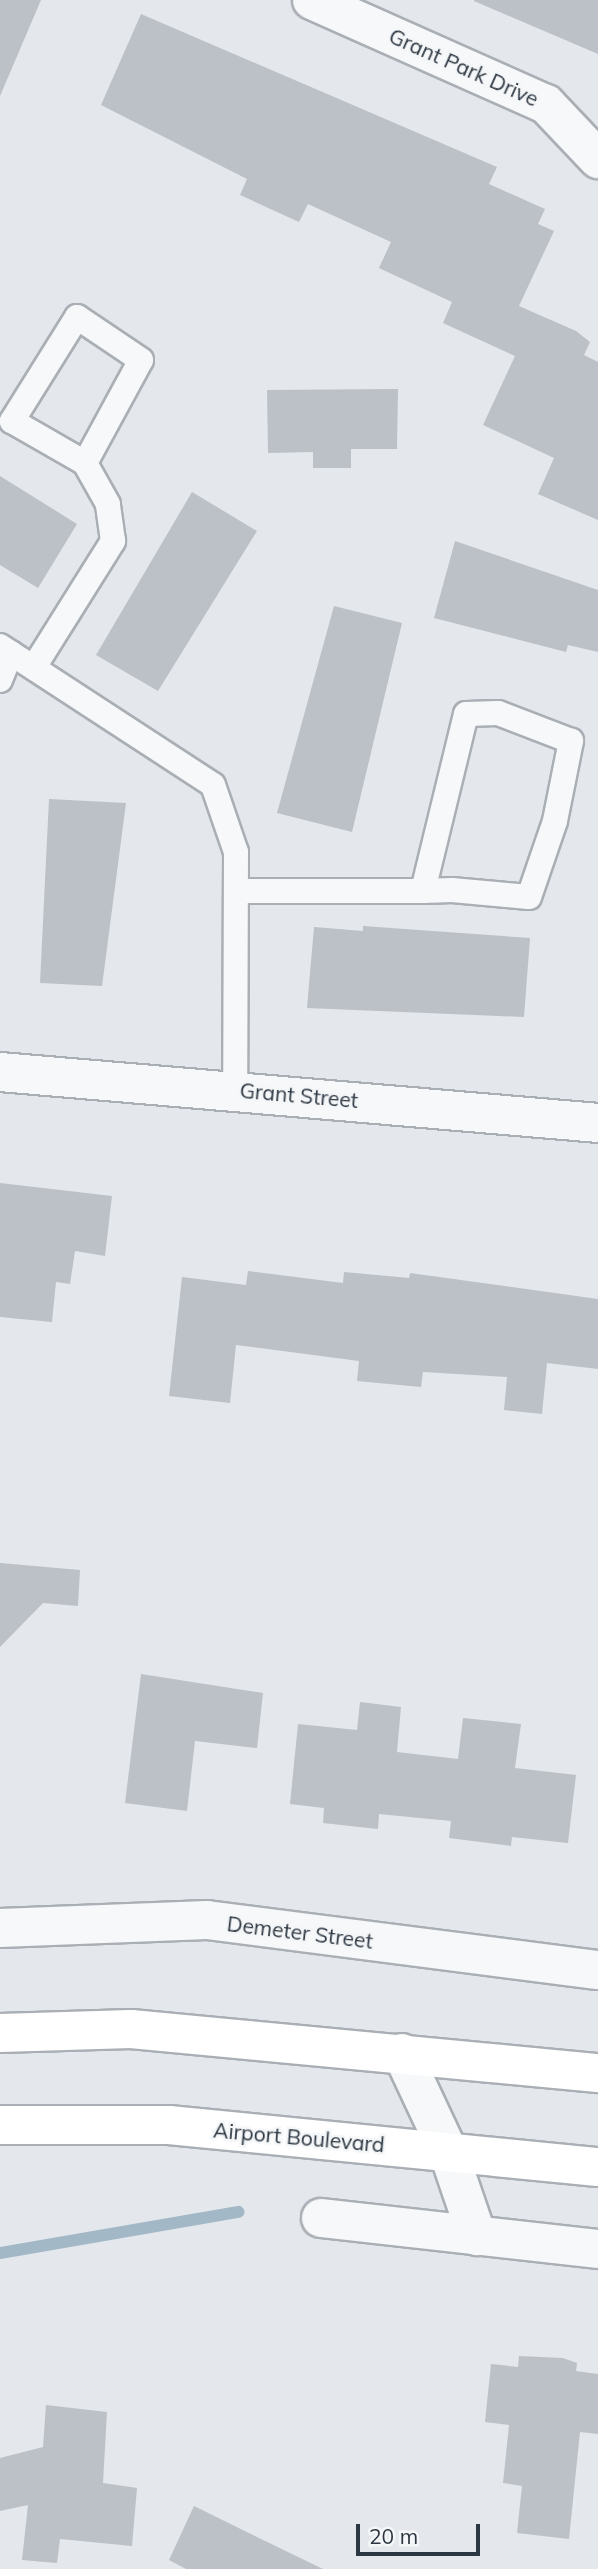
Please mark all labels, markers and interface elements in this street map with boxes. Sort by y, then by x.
street label: Grant Park Drive [385,23,543,111]
street label: Grant Street [239,1077,359,1113]
street label: Demeter Street [226,1911,374,1953]
street label: Airport Boulevard [212,2117,386,2157]
scale bar [360,2510,484,2554]
text: 20 m [369,2523,418,2549]

